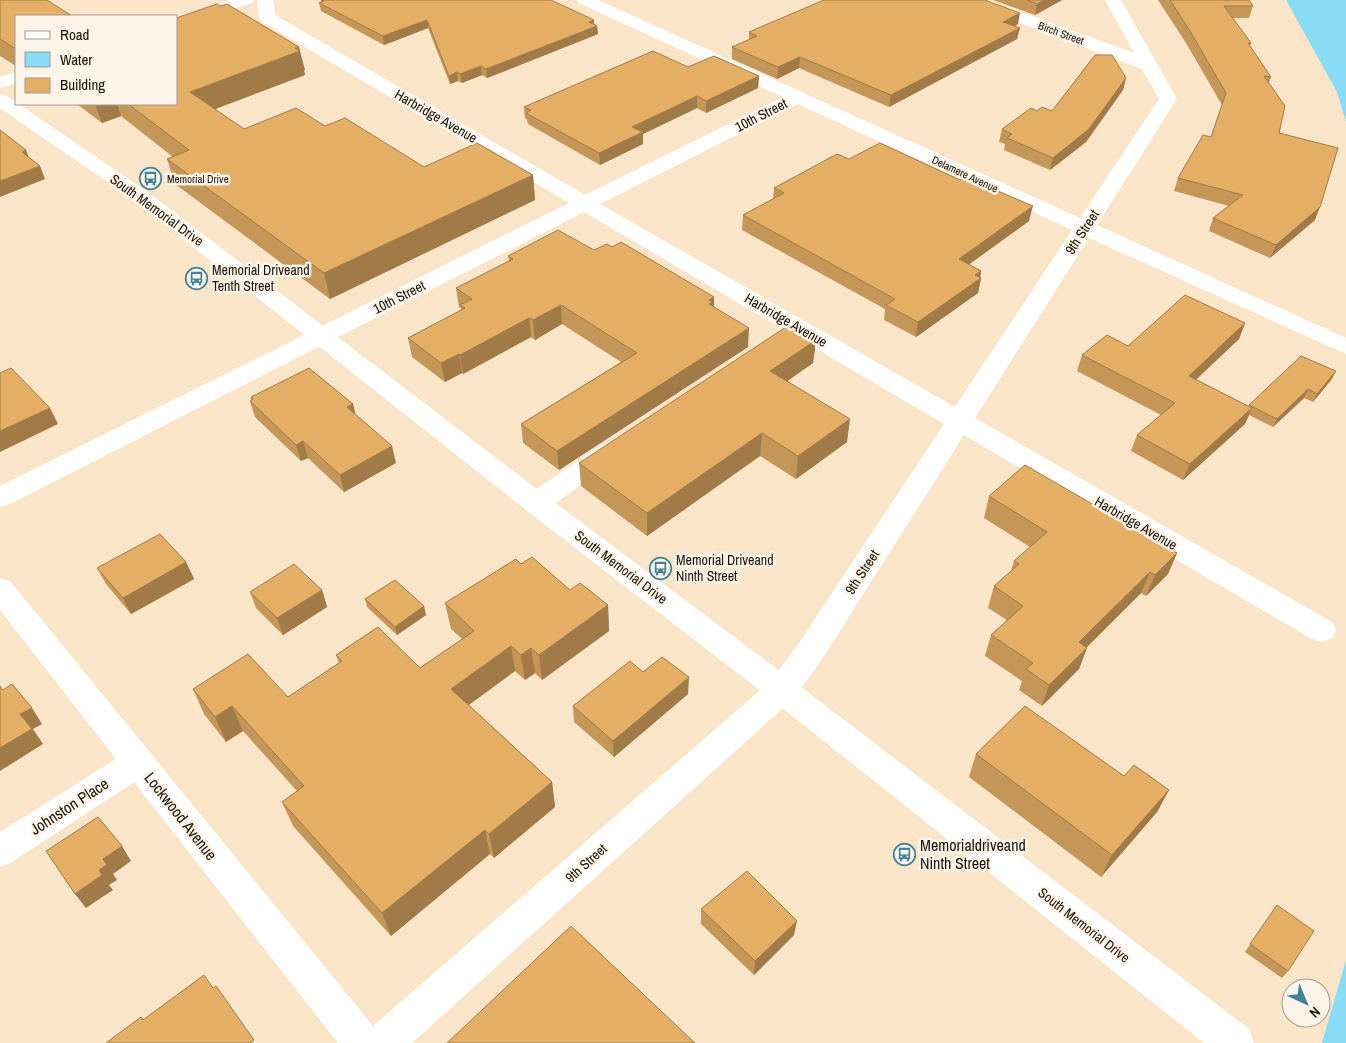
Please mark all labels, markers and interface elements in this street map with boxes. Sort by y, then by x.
legend [15,15,178,105]
street label: Birch Street [1036,18,1086,48]
text: Road [60,24,89,45]
text: Water [60,49,92,70]
text: Building [60,74,105,95]
street label: Harbridge Avenue [392,85,480,147]
street label: 10th Street [732,94,790,136]
street label: Delamere Avenue [930,153,1000,195]
bus stop icon: Memorial Drive [139,167,163,191]
street label: South Memorial Drive [107,170,207,250]
place label: Memorial Drive [167,172,229,186]
street label: 9th Street [1061,206,1103,258]
place label: Memorial Driveand Tenth Street [212,261,310,295]
bus stop icon: Memorial Driveand Tenth Street [184,266,208,290]
street label: 10th Street [370,276,428,318]
street label: Harbridge Avenue [742,289,830,351]
street label: Harbridge Avenue [1092,492,1180,554]
street label: South Memorial Drive [571,526,671,608]
street label: 9th Street [841,546,883,598]
place label: Memorial Driveand Ninth Street [676,551,774,585]
bus stop icon: Memorial Driveand Ninth Street [648,556,672,580]
street label: Lockwood Avenue [140,767,222,865]
street label: Johnston Place [25,772,113,840]
place label: Memorialdriveand Ninth Street [920,834,1026,874]
street label: 9th Street [561,840,611,886]
bus stop icon: Memorialdriveand Ninth Street [892,842,916,866]
street label: South Memorial Drive [1034,884,1134,966]
north arrow [1281,978,1331,1028]
text: N [1306,1003,1324,1022]

